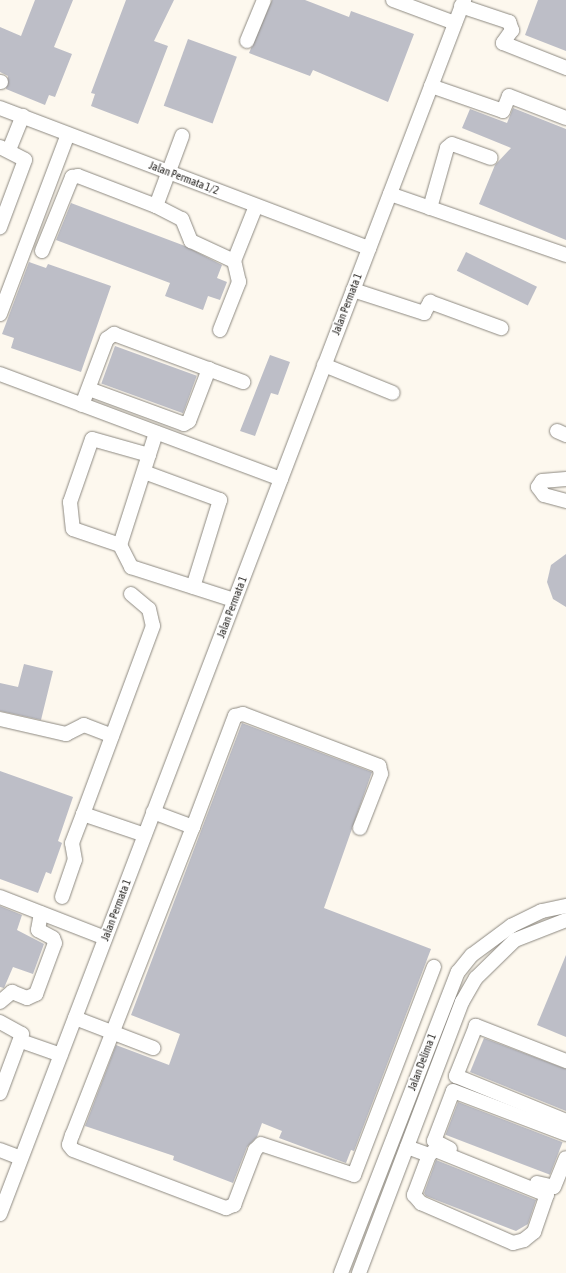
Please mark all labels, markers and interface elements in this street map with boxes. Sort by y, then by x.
street label: Jalan Permata 1/2 [147,159,221,197]
street label: Jalan Permata 1 [329,271,365,337]
street label: Jalan Permata 1 [214,574,250,640]
street label: Jalan Permata 1 [98,877,134,943]
street label: Jalan Delima 1 [405,1032,439,1092]

